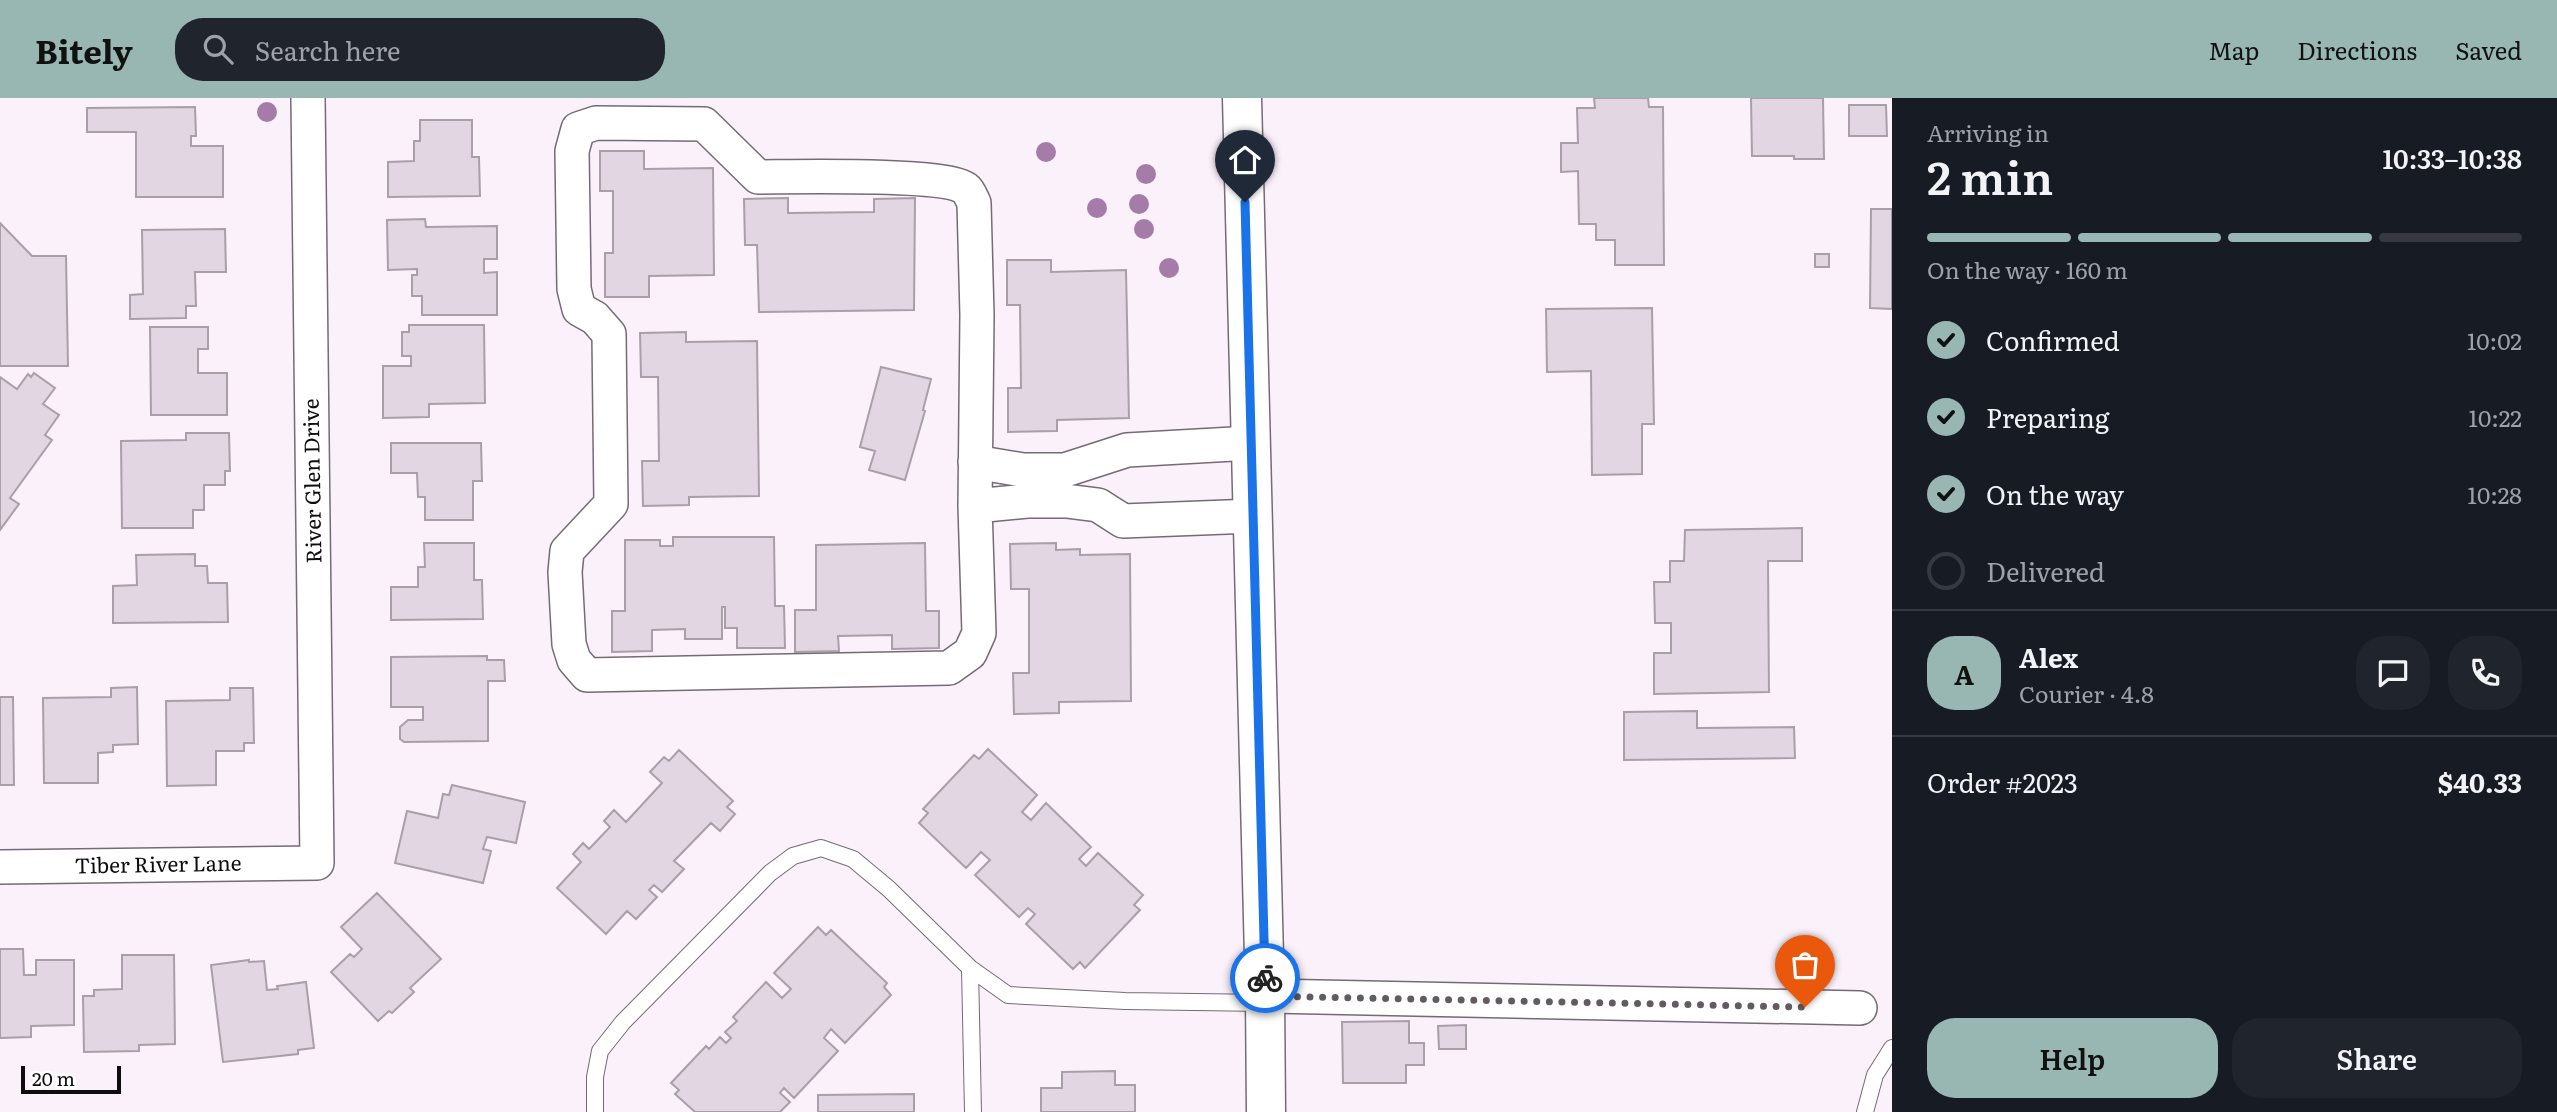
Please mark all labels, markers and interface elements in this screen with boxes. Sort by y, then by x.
search box [175,18,665,81]
text: Bitely [35,25,133,74]
icon: search [199,30,237,68]
text: Search here [255,30,401,69]
text: Map [2208,32,2259,67]
text: Directions [2297,32,2417,67]
text: Saved [2455,32,2522,67]
text: Arriving in [1927,115,2049,149]
pin [1215,130,1275,202]
text: 10:33–10:38 [2382,138,2522,177]
icon: home [1226,141,1264,179]
text: 2 min [1927,141,2053,209]
text: On the way · 160 m [1927,252,2128,286]
text: Confirmed [1986,320,2120,359]
icon: check [1927,321,1965,359]
text: 10:02 [2467,323,2522,357]
text: Preparing [1986,397,2109,436]
street label: River Glen Drive [294,398,327,564]
icon: check [1927,398,1965,436]
text: 10:22 [2469,400,2522,434]
text: On the way [1986,474,2124,513]
icon: check [1927,475,1965,513]
text: 10:28 [2468,477,2522,511]
text: Delivered [1986,551,2105,590]
button: chat [2356,636,2430,710]
button: phone [2448,636,2522,710]
text: Alex [2019,637,2078,676]
text: A [1954,654,1974,693]
text: Courier · 4.8 [2019,676,2154,710]
text: Order #2023 [1927,762,2078,801]
text: $40.33 [2438,762,2522,801]
street label: Tiber River Lane [74,846,242,879]
pin [1775,935,1835,1007]
courier [1230,943,1300,1013]
icon: bag [1786,946,1824,984]
icon: bike [1246,959,1284,997]
button: Help [1927,1018,2218,1098]
button: Share [2232,1018,2522,1098]
scale bar [21,1063,121,1095]
text: 20 m [32,1064,75,1092]

